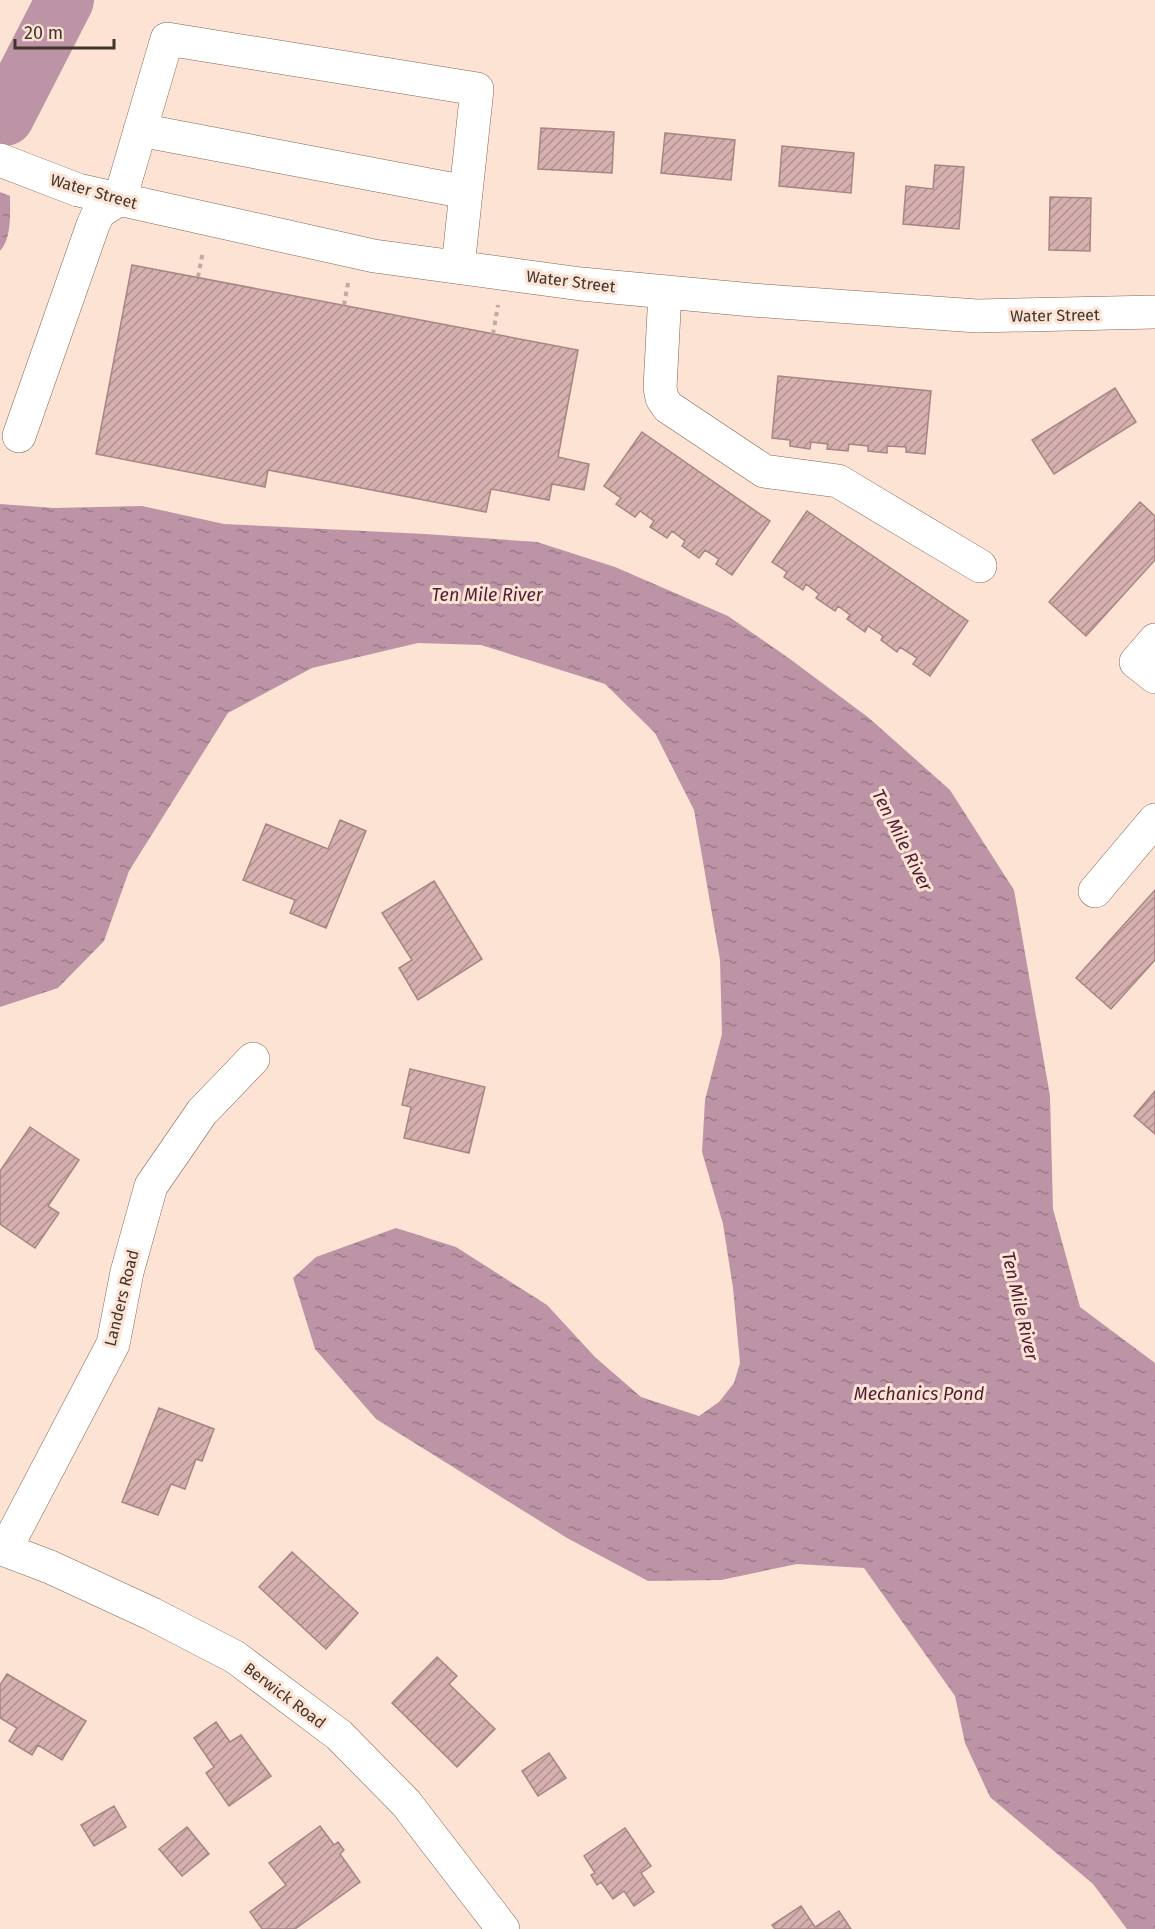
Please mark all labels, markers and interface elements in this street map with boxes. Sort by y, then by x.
scale bar [15,12,114,50]
text: 20 m [24,22,63,44]
street label: Water Street [48,170,140,213]
street label: Water Street [525,267,617,296]
street label: Water Street [1010,305,1100,326]
water label: Ten Mile River [431,584,544,606]
water label: Ten Mile River [867,785,938,896]
street label: Landers Road [100,1248,143,1348]
water label: Ten Mile River [997,1249,1043,1364]
water label: Mechanics Pond [854,1383,985,1405]
street label: Berwick Road [240,1658,329,1732]

